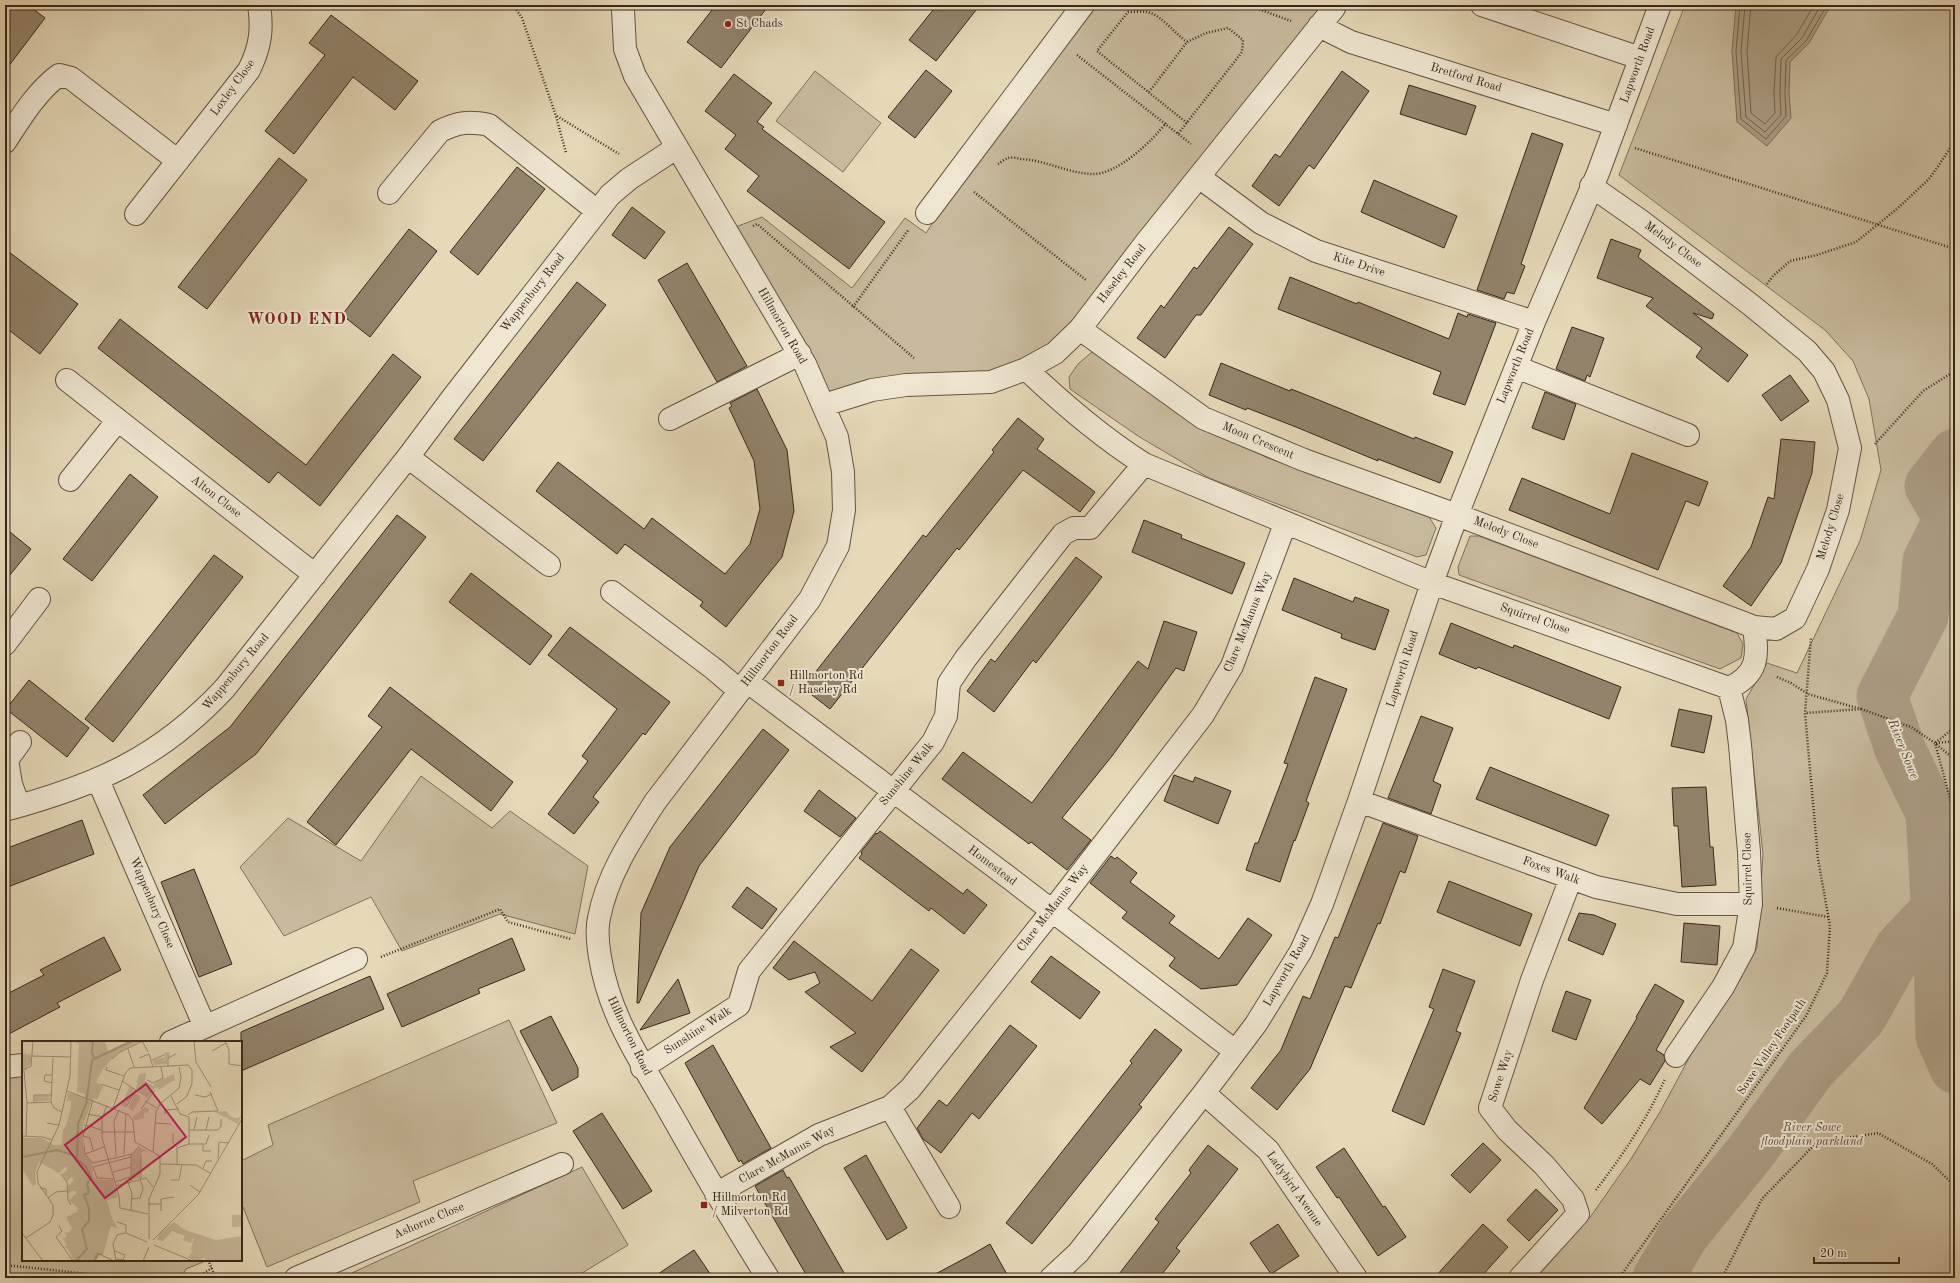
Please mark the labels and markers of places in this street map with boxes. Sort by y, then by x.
place label: St Chads [736,18,783,30]
marker: St Chads [723,19,733,29]
place label: Hillmorton Rd / Haseley Rd [789,670,863,696]
marker: Hillmorton Rd / Haseley Rd [776,678,786,688]
place label: Hillmorton Rd / Milverton Rd [712,1192,788,1218]
marker: Hillmorton Rd / Milverton Rd [699,1200,709,1210]

